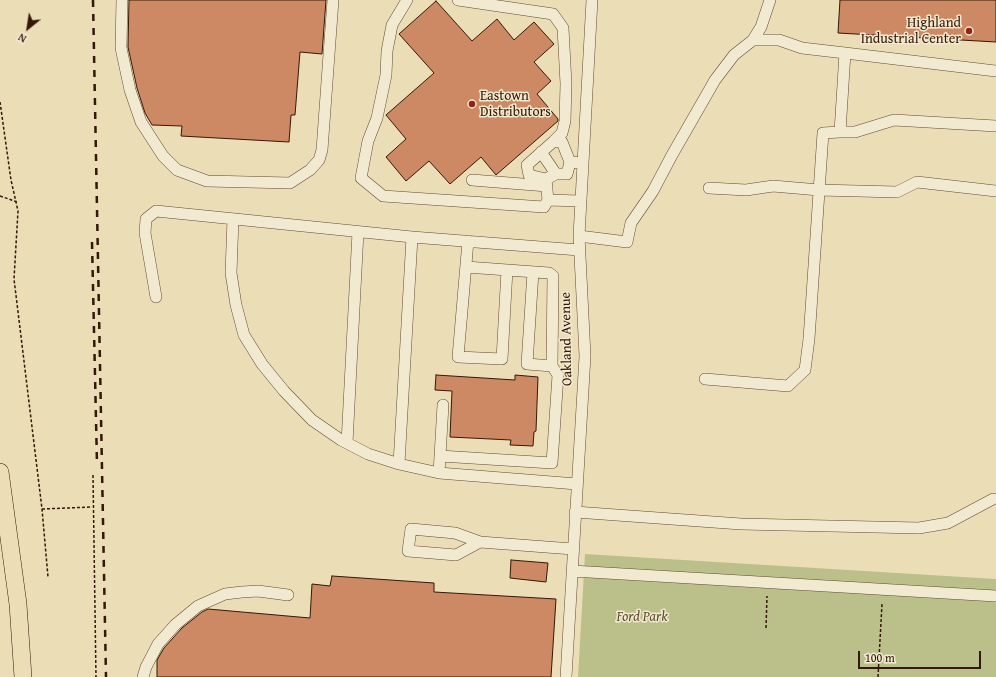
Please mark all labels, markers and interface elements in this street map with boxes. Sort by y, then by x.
north arrow [8,8,48,48]
place label: Highland Industrial Center [861,15,961,48]
marker: Highland Industrial Center [964,26,974,36]
text: N [15,30,29,47]
place label: Eastown Distributors [480,88,551,120]
marker: Eastown Distributors [467,99,477,109]
street label: Oakland Avenue [558,292,576,386]
park label: Ford Park [616,609,668,625]
scale bar [860,643,983,669]
text: 100 m [865,649,895,666]

